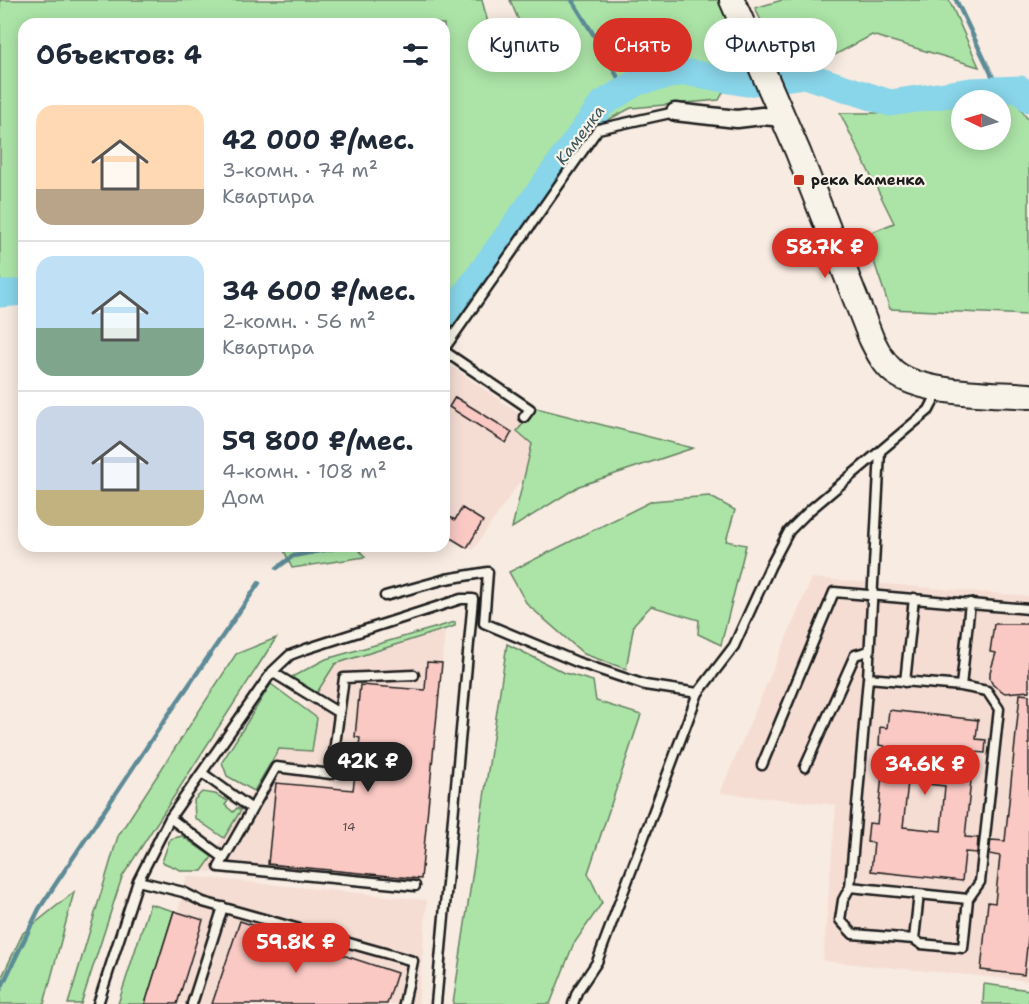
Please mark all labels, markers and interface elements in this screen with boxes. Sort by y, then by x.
chip: Купить [468,18,581,72]
chip: Снять [593,18,692,72]
chip: Фильтры [704,18,837,72]
text: Объектов: 4 [36,37,202,72]
icon: filters [399,38,432,71]
north arrow [951,90,1011,150]
map controls [951,90,1011,150]
water label: Каменка [551,101,609,169]
text: 42 000 ₽/мес. [222,122,415,157]
icon: home [84,129,156,201]
text: 3-комн. · 74 m² [222,157,378,183]
place label: река Каменка [811,170,926,190]
marker: река Каменка [792,173,806,187]
text: Квартира [222,183,314,209]
pin: 58.7K ₽ [770,228,880,279]
text: 58.7K ₽ [786,234,864,260]
text: 34 600 ₽/мес. [222,273,416,308]
icon: home [84,280,156,352]
text: 2-комн. · 56 m² [222,308,376,334]
text: Квартира [222,334,314,360]
text: 59 800 ₽/мес. [222,423,413,458]
icon: home [84,430,156,502]
text: 4-комн. · 108 m² [222,458,387,484]
text: Дом [222,484,264,510]
pin: 42K ₽ [326,742,410,793]
pin: 34.6K ₽ [870,745,980,796]
text: 42K ₽ [337,748,399,774]
text: 34.6K ₽ [885,751,965,777]
house number: 14 [343,819,355,835]
pin: 59.8K ₽ [241,923,351,974]
text: 59.8K ₽ [256,929,336,955]

